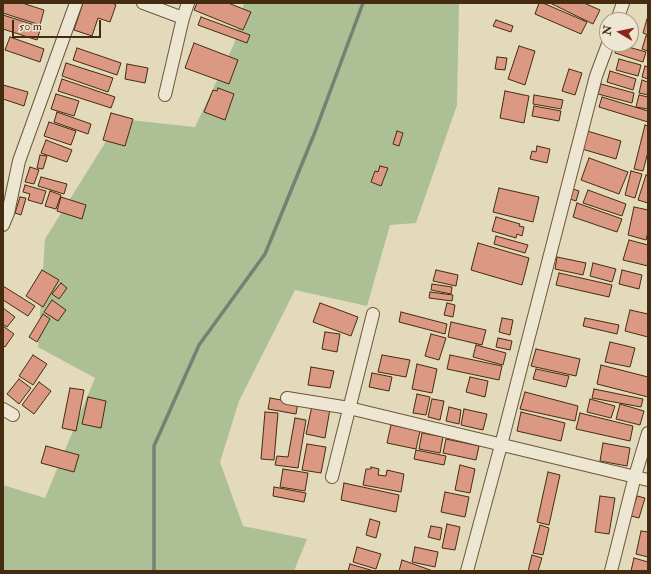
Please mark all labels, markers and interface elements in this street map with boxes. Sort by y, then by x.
scale bar [14,12,103,38]
north arrow [599,12,639,52]
text: 50 m [19,19,42,34]
text: N [600,24,615,36]

